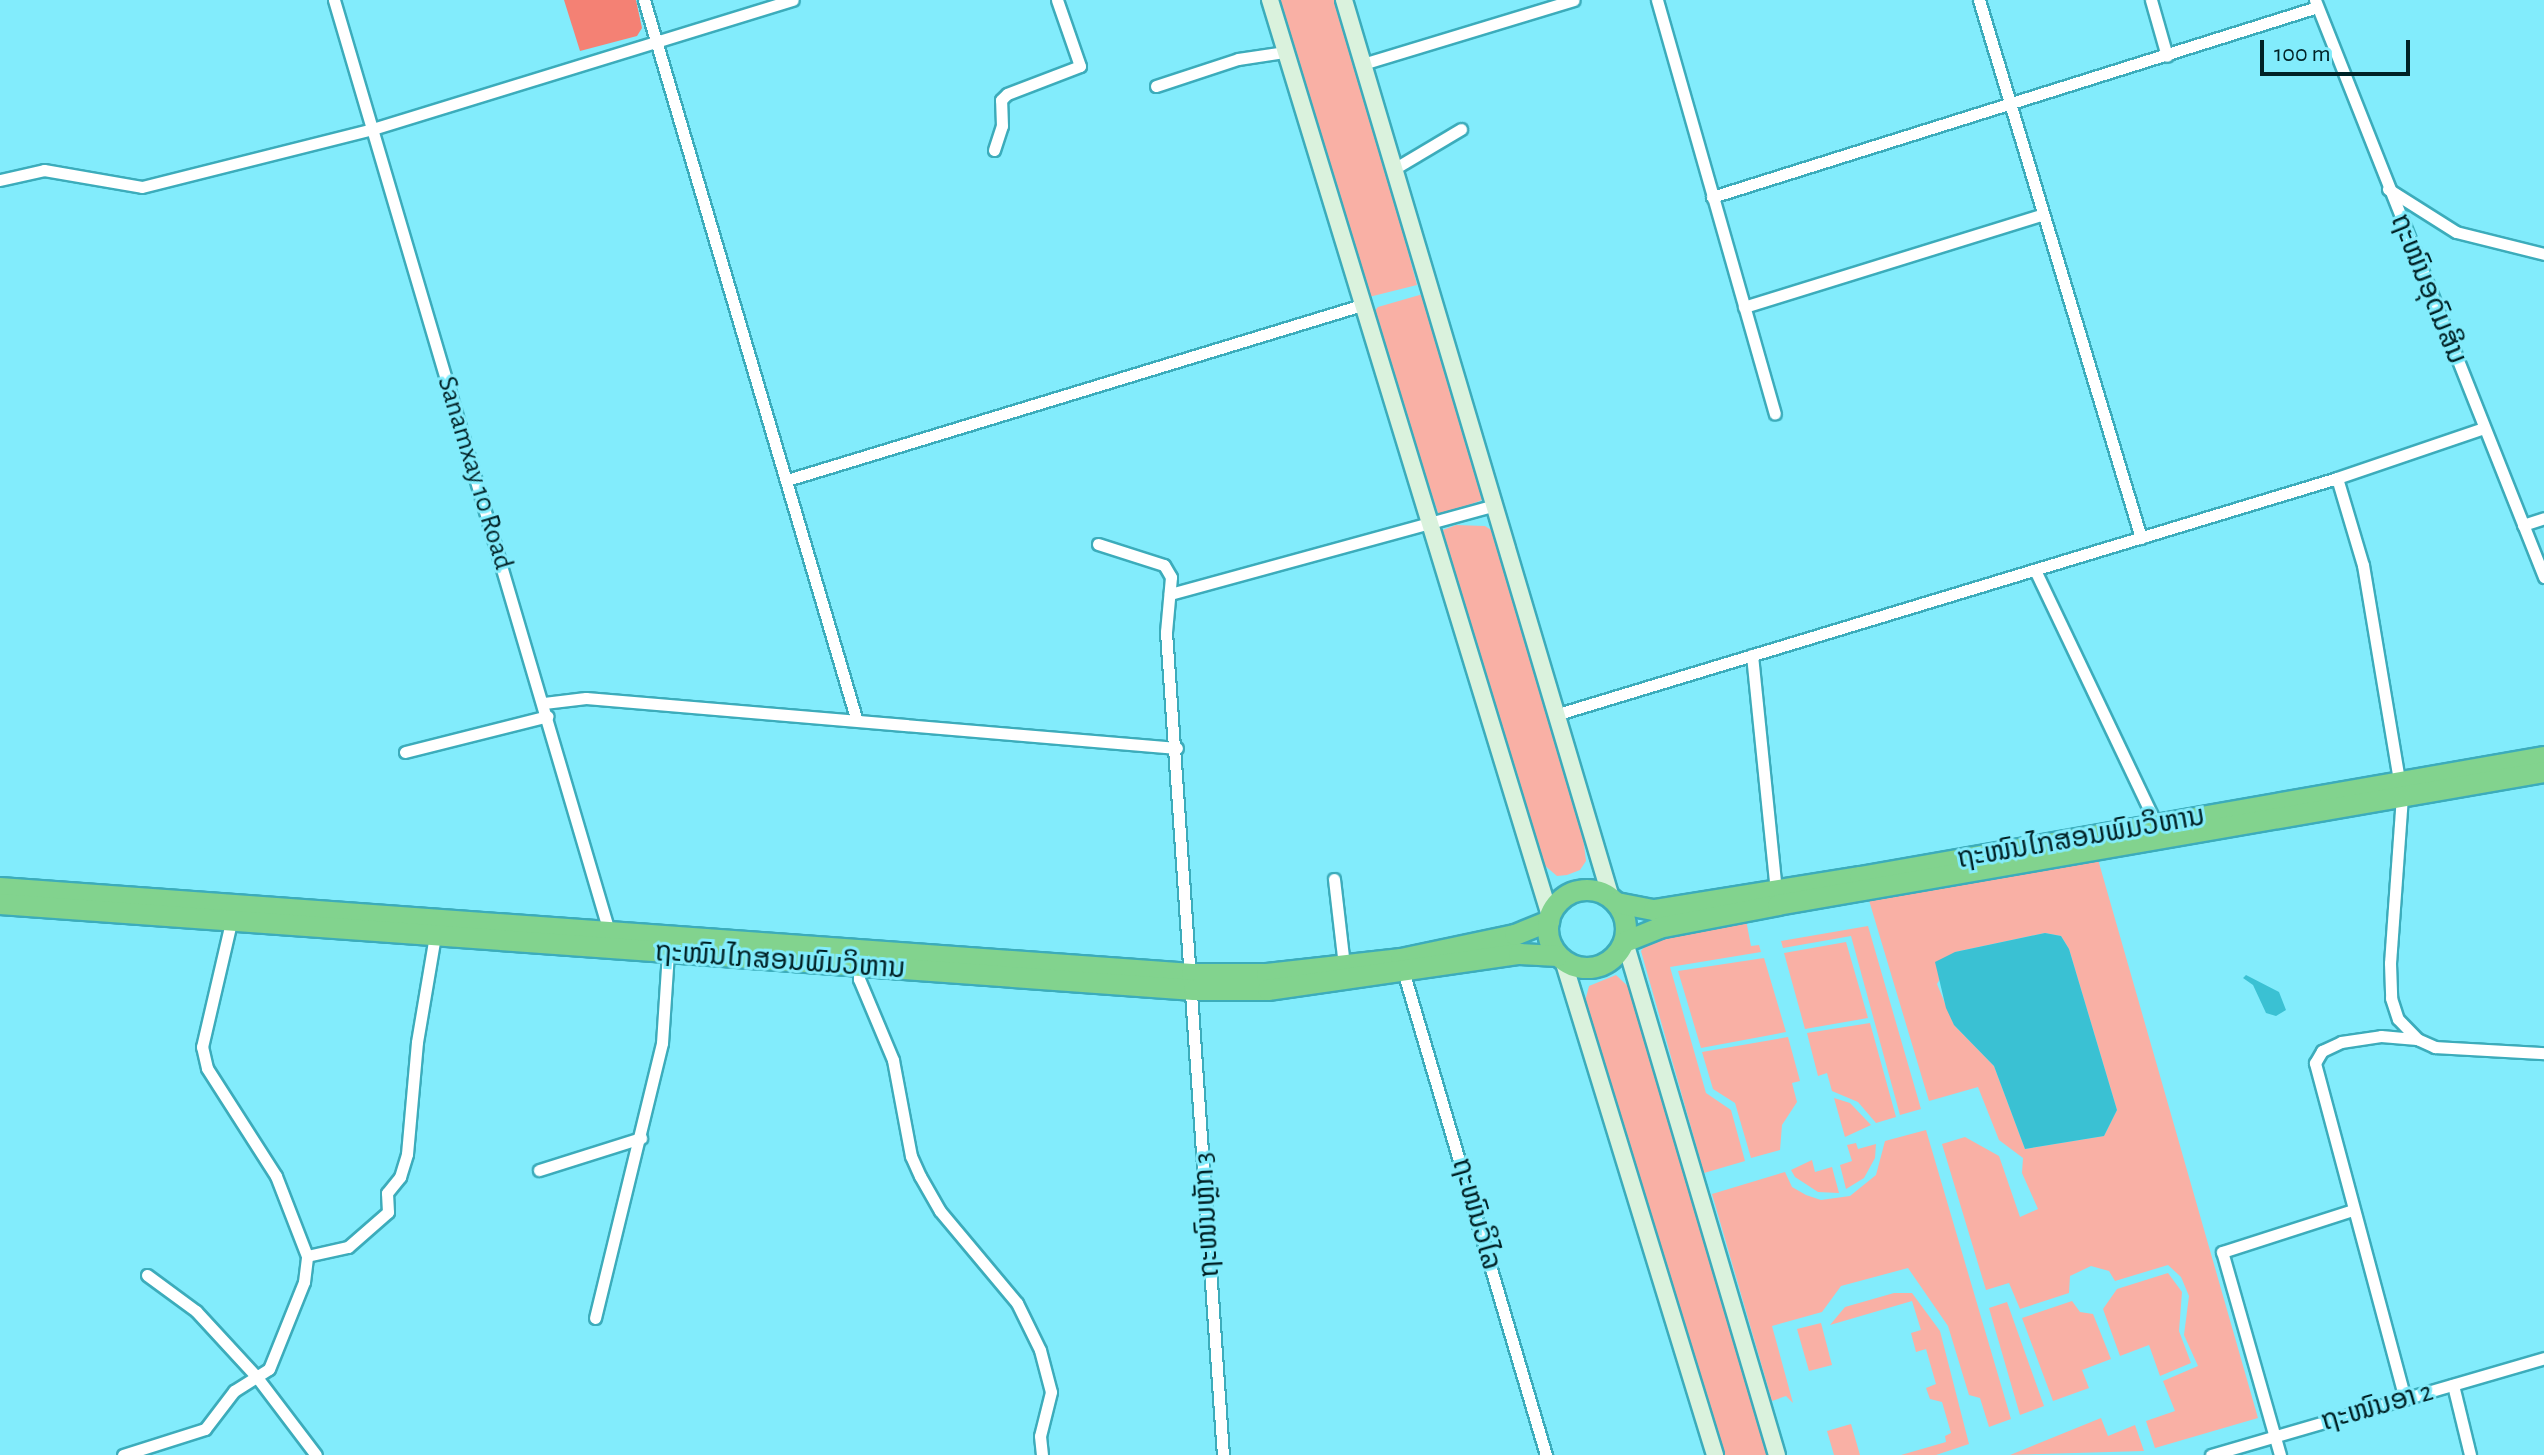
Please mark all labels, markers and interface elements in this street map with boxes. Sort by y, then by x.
scale bar [2264,24,2414,74]
text: 100 m [2274,42,2331,66]
street label: ຖະໜົນອຸດົມສິນ [2383,209,2473,369]
street label: Sanamxay 10 Road [430,372,520,574]
street label: ຖະໜົນໄກສອນພົມວິຫານ [1954,800,2208,876]
street label: ຖະໜົນໄກສອນພົມວິຫານ [653,935,907,987]
street label: ຖະໜົນຫຼັກ 3 [1187,1151,1227,1279]
street label: ຖະໜົນວິໄລ [1444,1154,1508,1274]
street label: ຖະໜົນອາ 2 [2317,1375,2437,1439]

